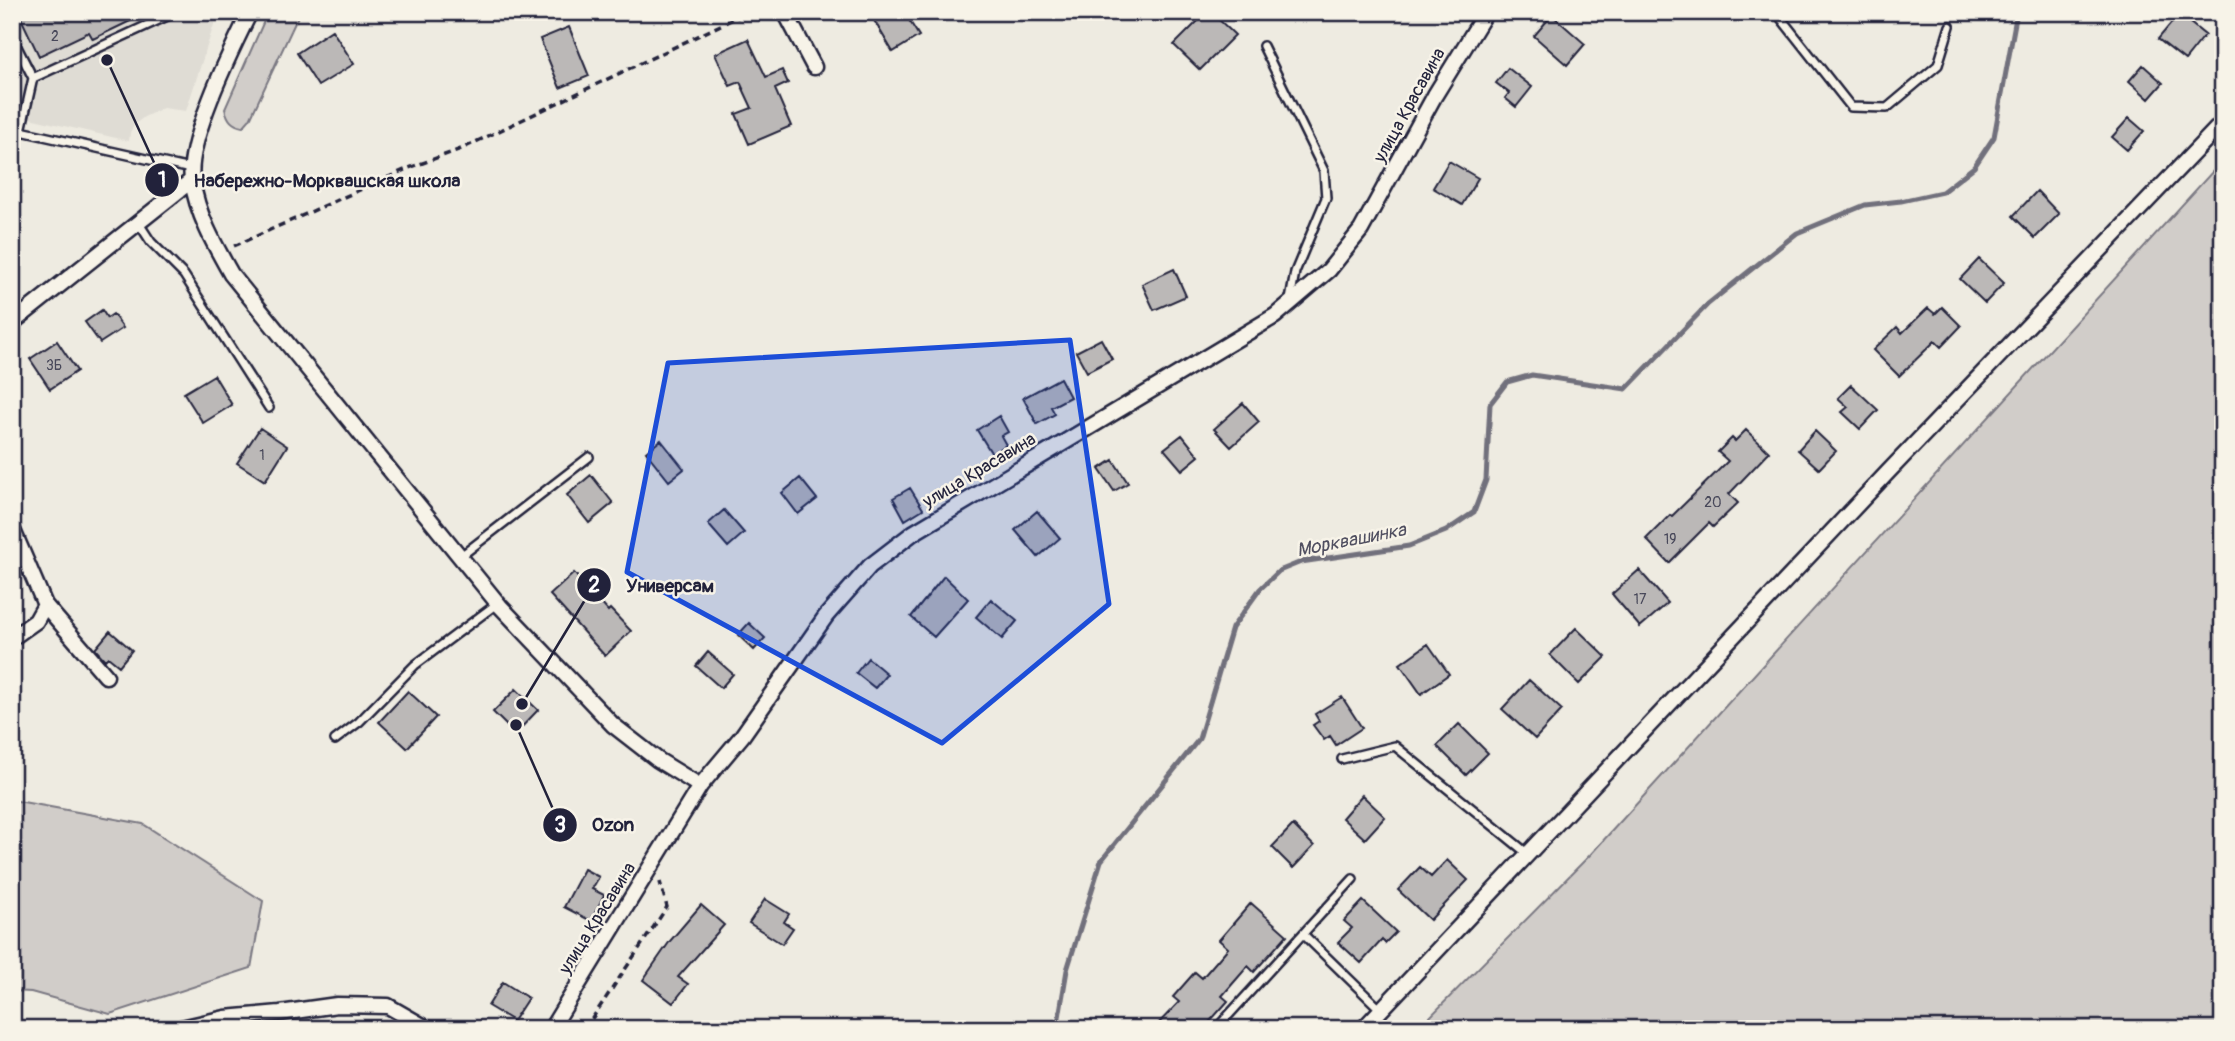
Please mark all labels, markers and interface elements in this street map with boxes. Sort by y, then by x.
house number: 2 [51,28,59,45]
street label: улица Красавина [1368,44,1450,168]
callout: Набережно-Морквашская школа [144,160,474,200]
text: 1 [158,167,166,194]
text: Набережно-Морквашская школа [194,169,461,193]
house number: 3Б [46,357,62,374]
street label: улица Красавина [918,428,1040,514]
house number: 1 [259,447,265,464]
house number: 20 [1704,494,1722,511]
water label: Морквашинка [1294,517,1409,562]
house number: 19 [1664,531,1676,548]
callout: Универсам [577,565,728,605]
text: 2 [588,572,600,599]
text: Универсам [626,574,714,598]
house number: 17 [1634,591,1647,608]
callout: Ozon [542,805,648,845]
text: 3 [554,812,566,839]
text: Ozon [592,813,635,837]
street label: улица Красавина [553,858,641,979]

